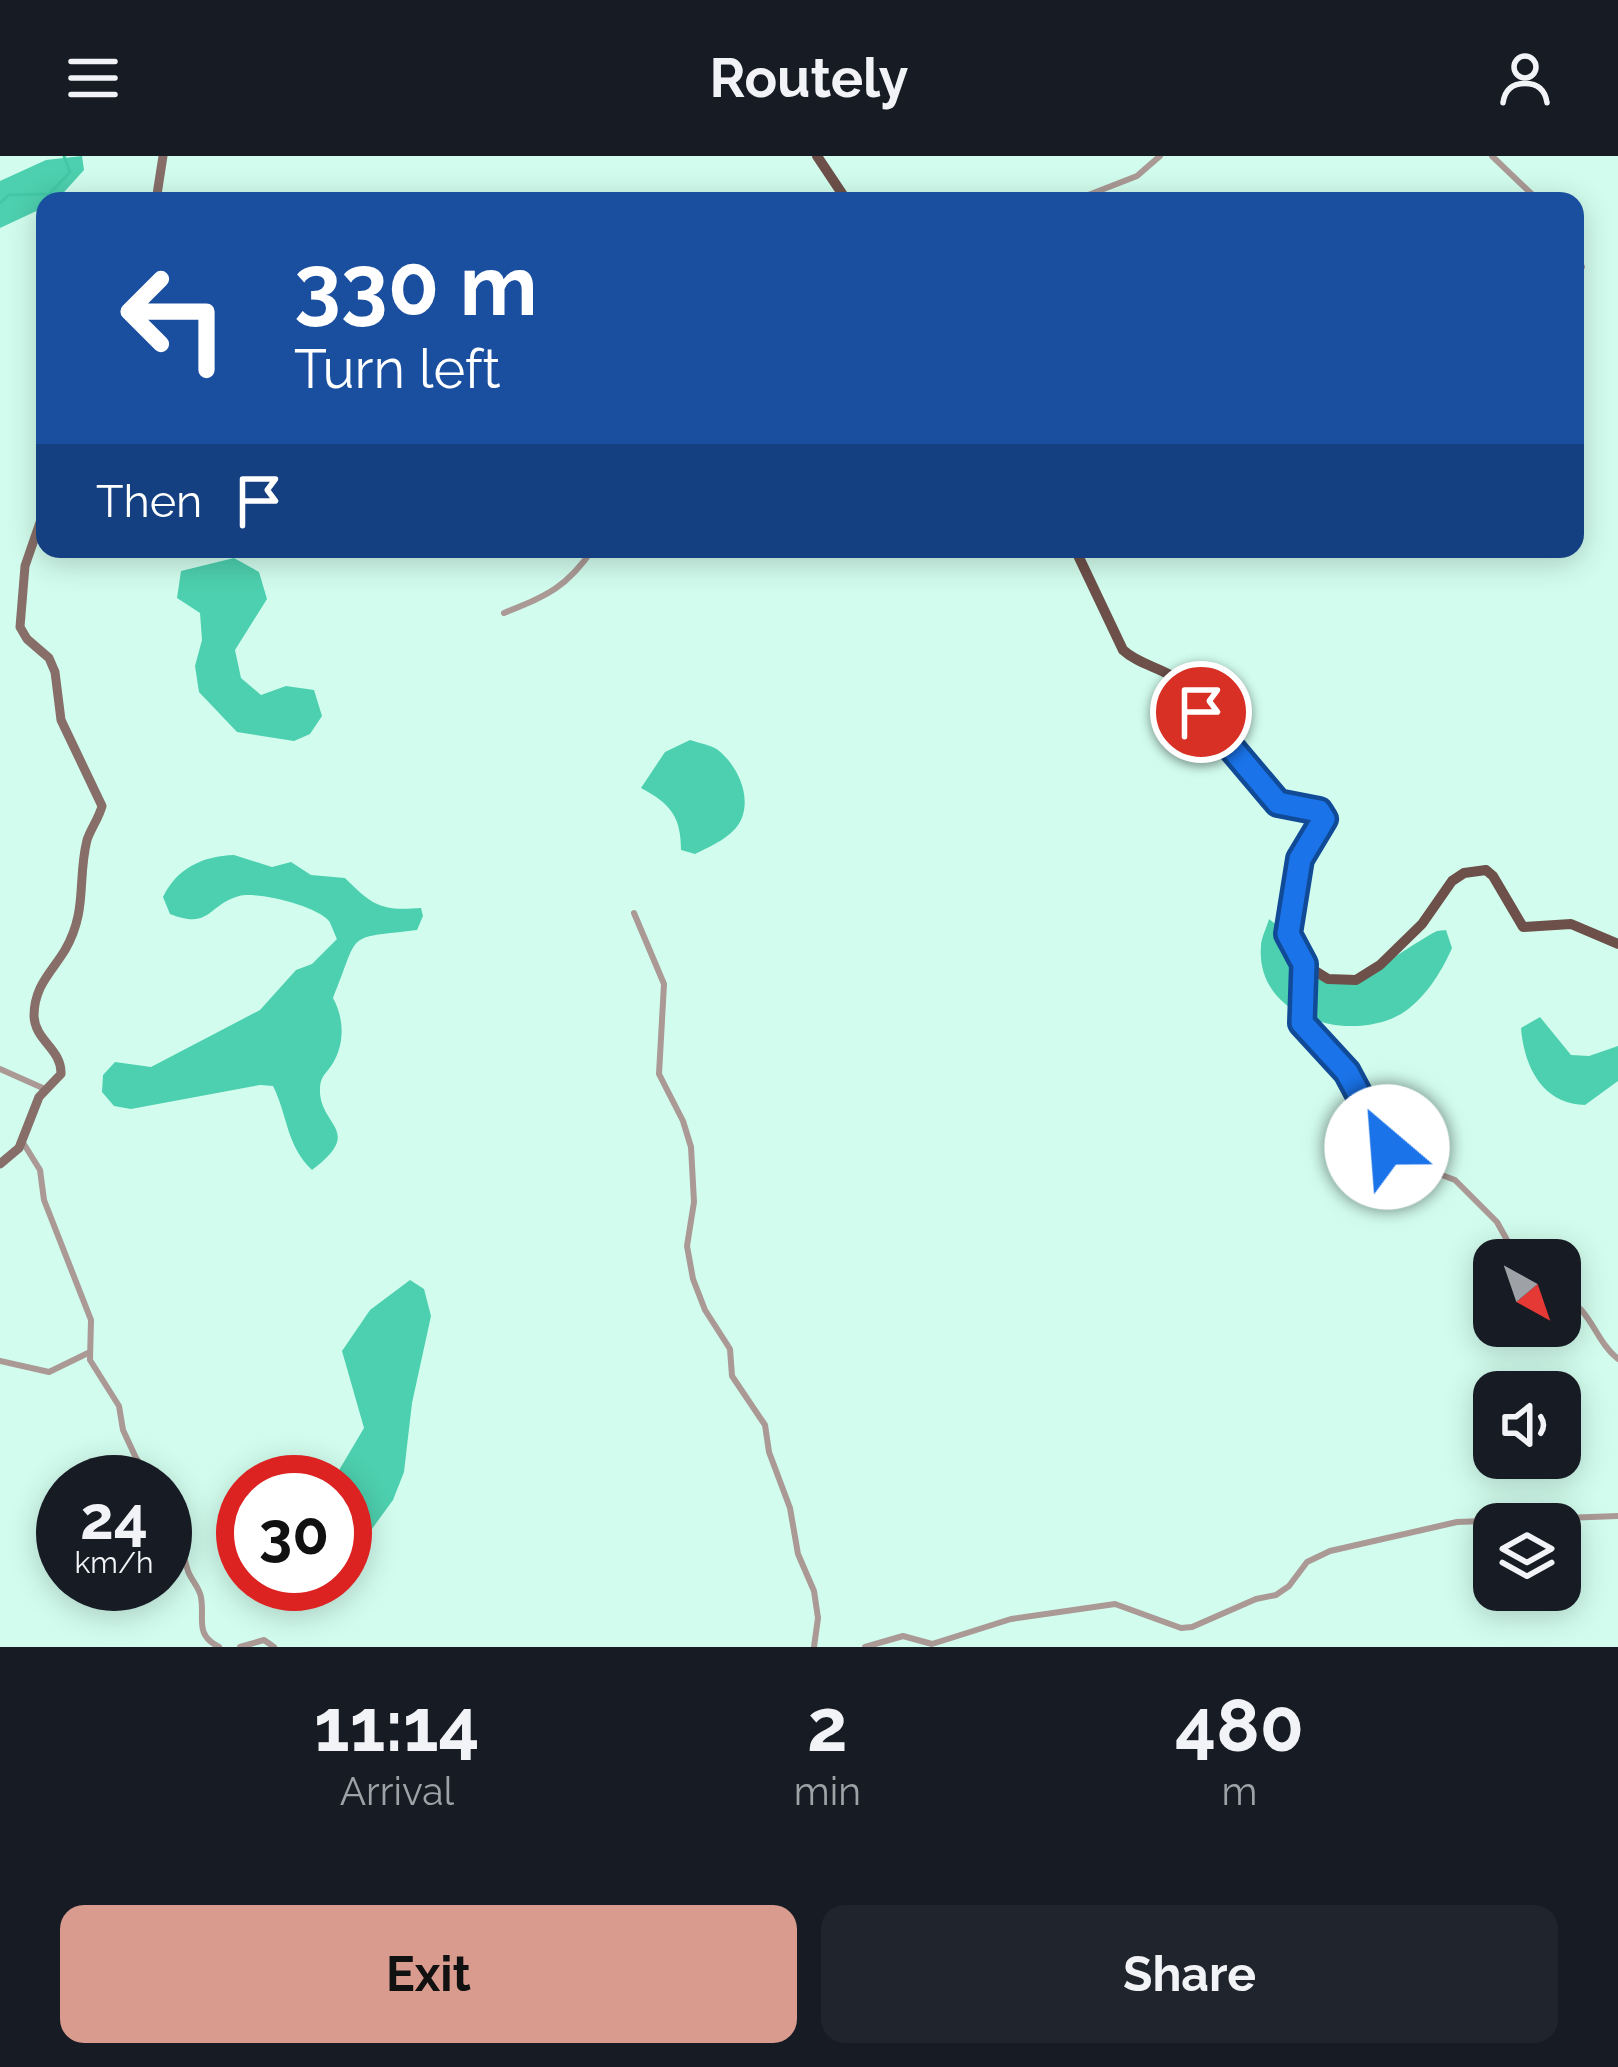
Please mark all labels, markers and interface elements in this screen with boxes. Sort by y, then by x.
icon: menu [60,45,126,111]
icon: person [1492,45,1558,111]
text: Routely [709,46,909,110]
text: 330 m [294,236,538,335]
icon: left [96,240,252,396]
text: Turn left [294,337,501,401]
icon: arrive [226,468,292,534]
text: Then [96,475,202,528]
pin [1150,661,1252,763]
icon: arrive [1168,679,1234,745]
position arrow [1324,1084,1450,1210]
north arrow [1473,1239,1581,1347]
map controls [1473,1239,1581,1611]
button: sound [1473,1371,1581,1479]
speed limit sign: 30 [216,1455,372,1611]
text: 24 [80,1483,148,1553]
button: layers [1473,1503,1581,1611]
text: km/h [74,1545,154,1580]
text: 11:14 [314,1683,480,1768]
text: 2 [807,1683,848,1768]
text: 480 [1175,1683,1304,1768]
text: Arrival [340,1768,454,1814]
text: min [794,1768,861,1814]
text: m [1222,1768,1257,1814]
button: Exit [60,1905,797,2043]
button: Share [821,1905,1558,2043]

